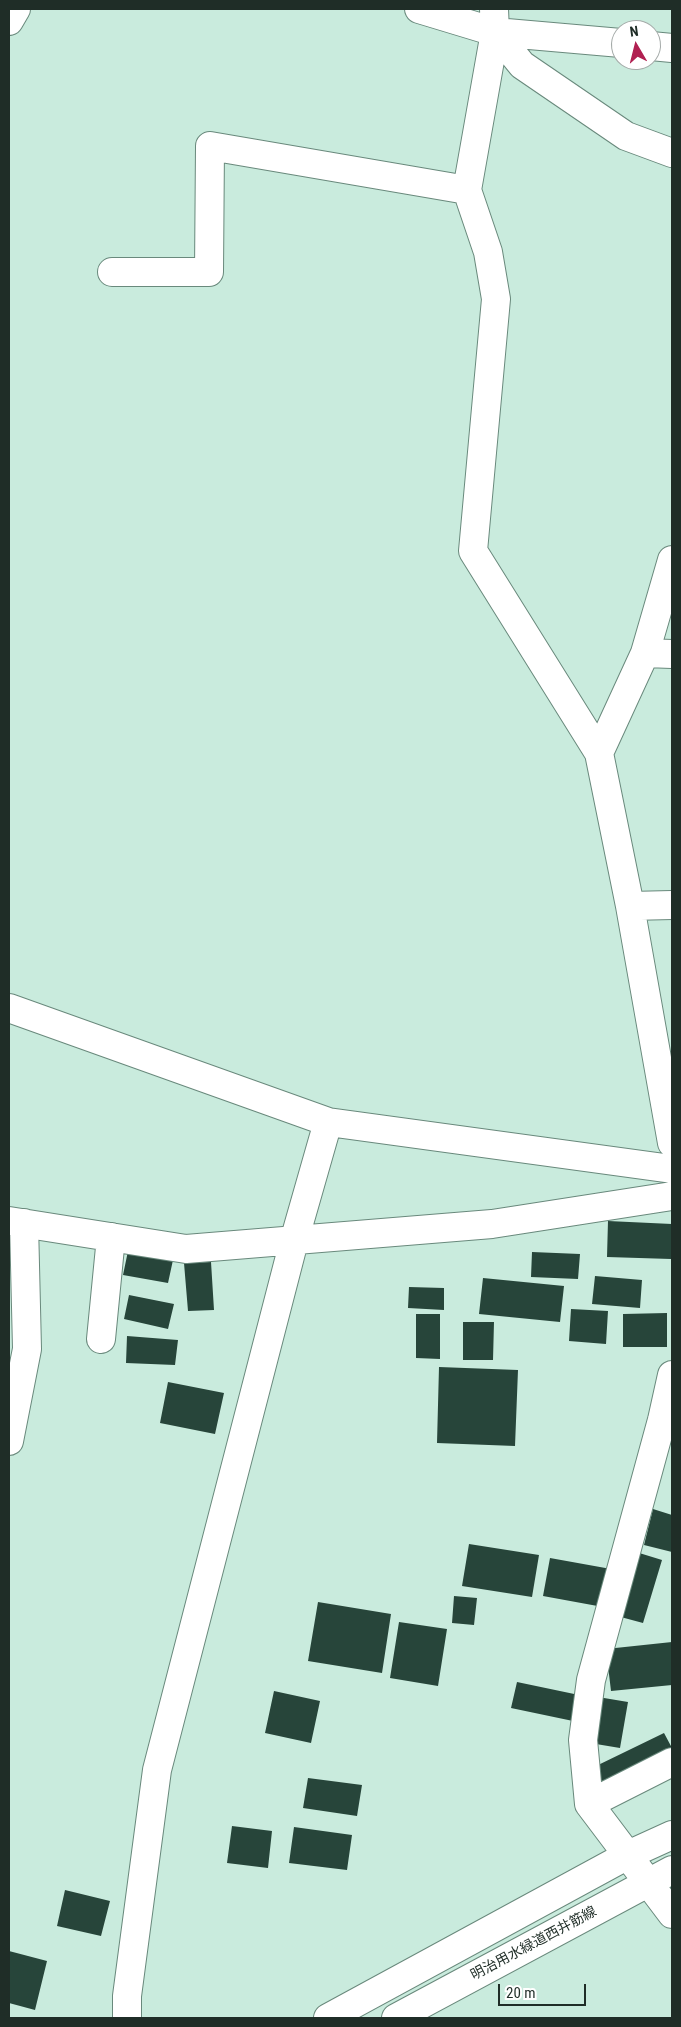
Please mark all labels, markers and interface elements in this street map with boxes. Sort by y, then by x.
north arrow [611,20,661,70]
text: N [629,23,639,40]
street label: 明治用水緑道西井筋線 [468,1904,600,1984]
scale bar [501,1974,588,2006]
text: 20 m [506,1984,536,2002]

